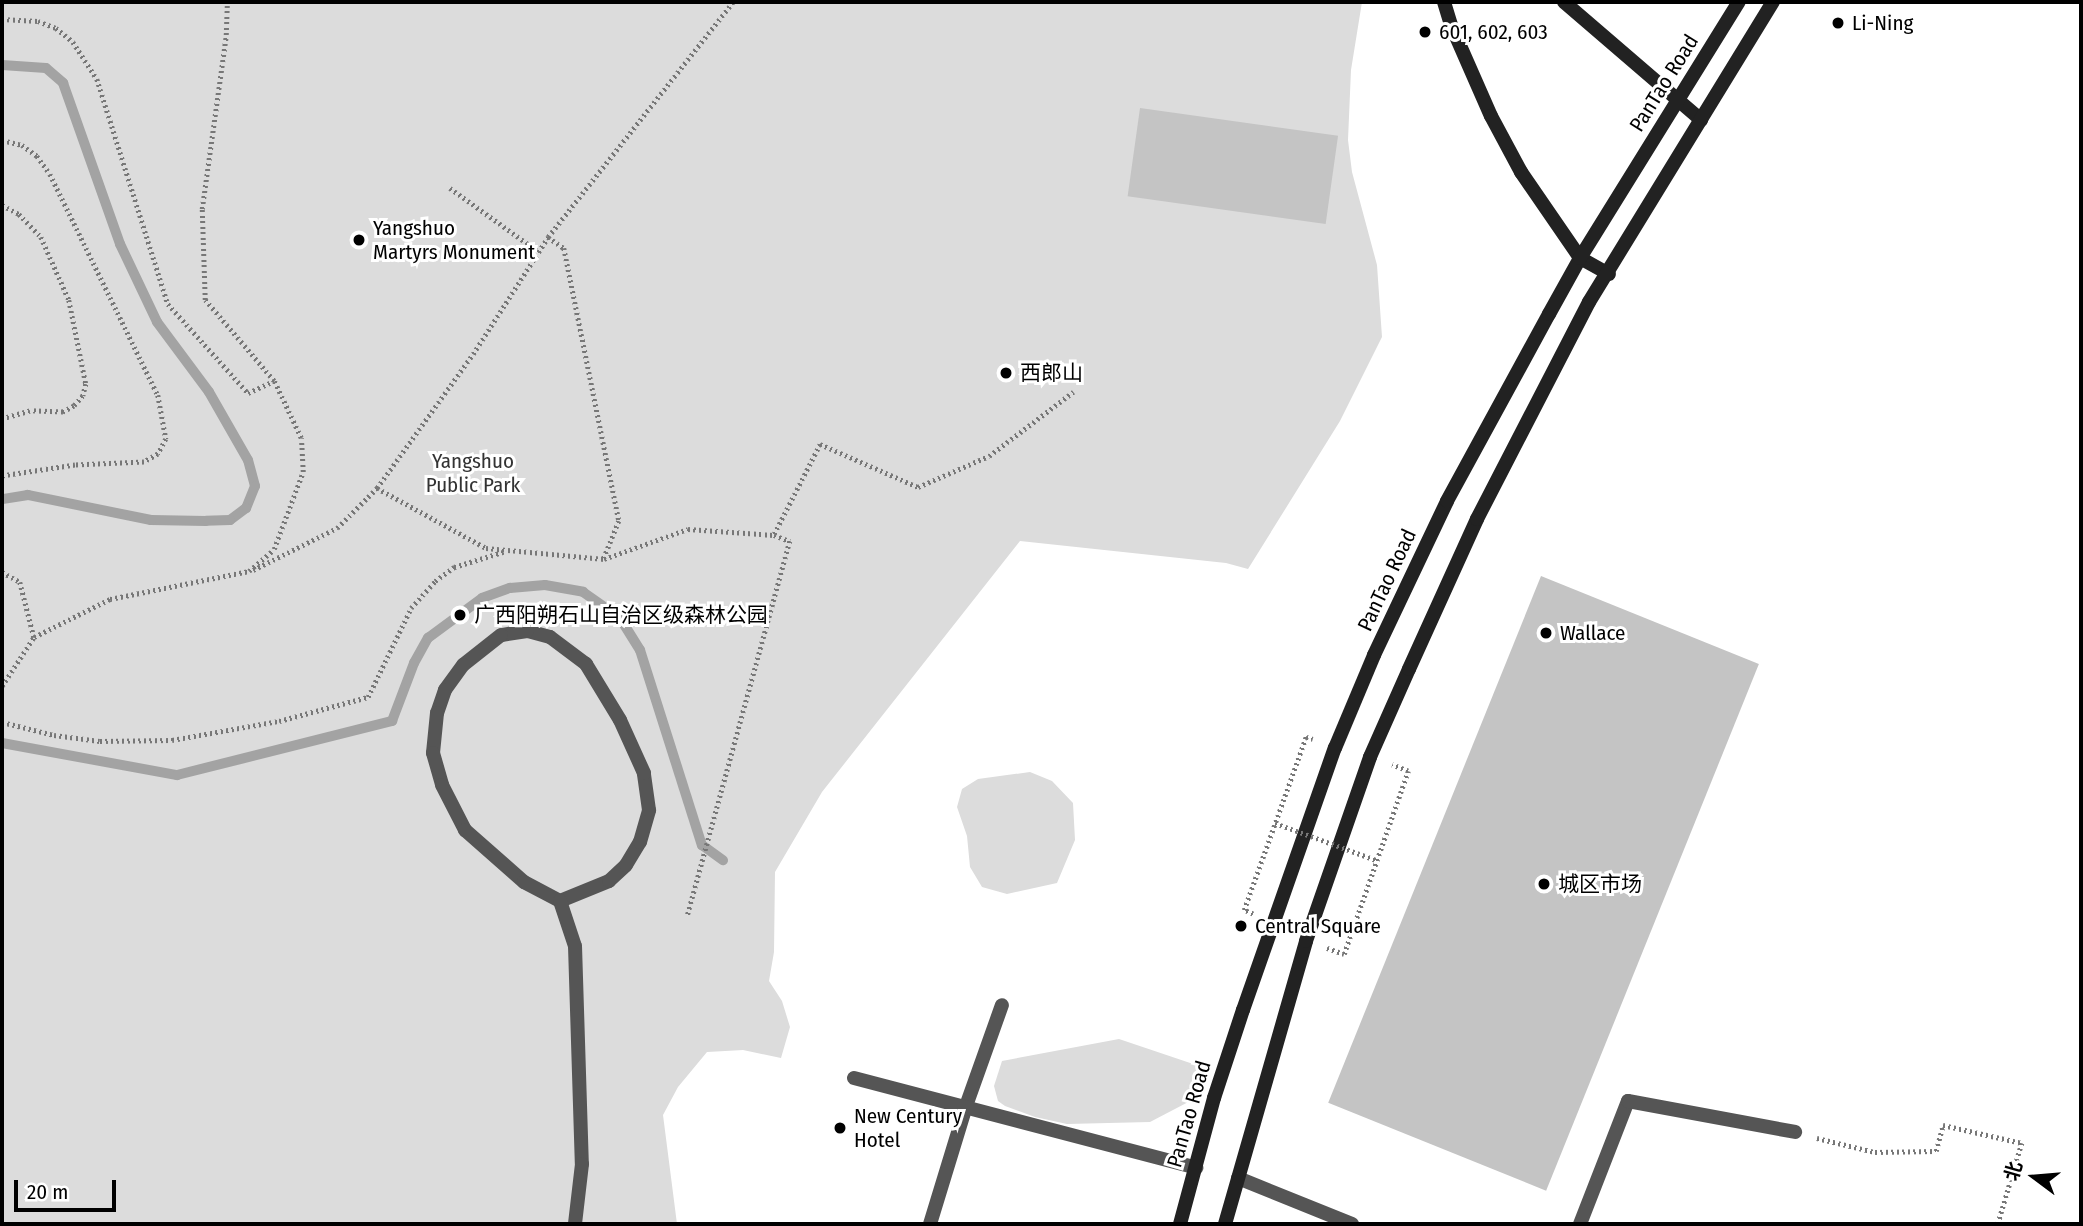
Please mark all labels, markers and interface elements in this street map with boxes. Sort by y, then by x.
place label: Li-Ning [1852,10,1913,36]
marker: Li-Ning [1830,15,1846,31]
place label: 601, 602, 603 [1439,19,1548,45]
marker: 601, 602, 603 [1417,24,1433,40]
street label: PanTao Road [1624,30,1704,136]
place label: Yangshuo Martyrs Monument [373,215,535,265]
marker: Yangshuo Martyrs Monument [351,232,367,248]
place label: 西郎山 [1020,360,1083,386]
marker: 西郎山 [998,365,1014,381]
park label: Yangshuo Public Park [426,448,520,498]
street label: PanTao Road [1352,525,1422,635]
place label: 广西阳朔石山自治区级森林公园 [474,602,768,628]
marker: 广西阳朔石山自治区级森林公园 [452,607,468,623]
place label: Wallace [1560,620,1625,646]
marker: Wallace [1538,625,1554,641]
place label: 城区市场 [1558,871,1642,897]
marker: 城区市场 [1536,876,1552,892]
place label: Central Square [1255,913,1381,939]
marker: Central Square [1233,918,1249,934]
street label: PanTao Road [1162,1058,1216,1170]
place label: New Century Hotel [854,1103,962,1153]
marker: New Century Hotel [832,1120,848,1136]
north arrow [1999,1142,2069,1212]
text: 北 [2000,1159,2027,1183]
scale bar [18,1166,119,1210]
text: 20 m [27,1179,68,1205]

